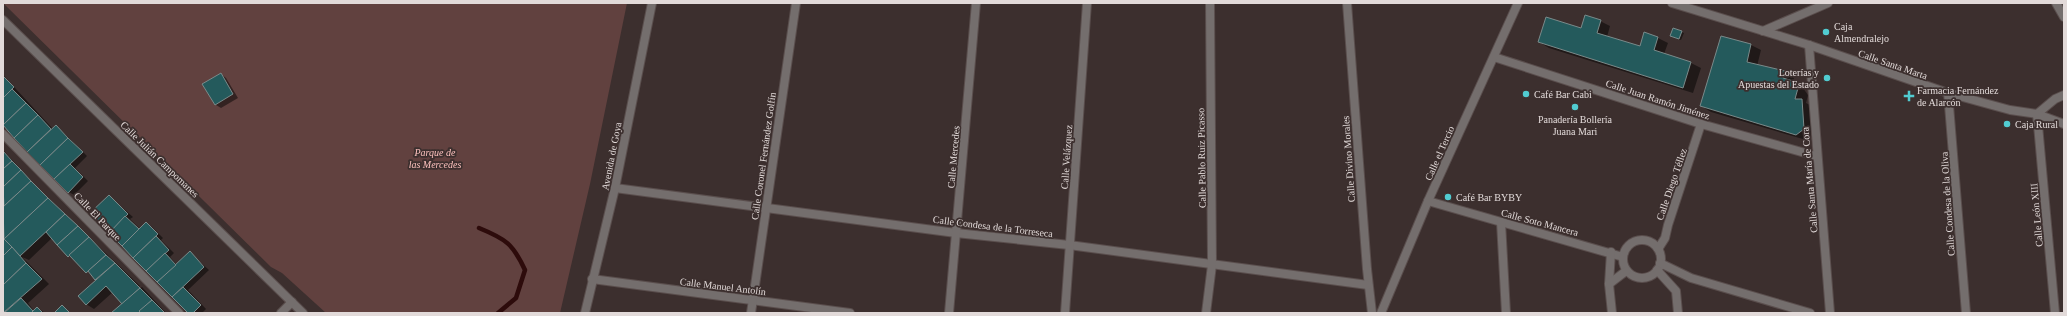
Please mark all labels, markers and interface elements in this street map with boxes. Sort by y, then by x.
place label: Caja Almendralejo [1834,21,1889,44]
marker: Caja Almendralejo [1821,27,1831,37]
street label: Calle Santa Marta [1857,48,1929,82]
place label: Loterías y Apuestas del Estado [1738,67,1819,90]
marker: Loterías y Apuestas del Estado [1822,73,1832,83]
street label: Calle Juan Ramón Jiménez [1605,77,1712,122]
place label: Farmacia Fernández de Alarcón [1917,85,1999,108]
marker: Café Bar Gabi [1521,89,1531,99]
place label: Café Bar Gabi [1534,89,1592,100]
marker: Farmacia Fernández de Alarcón [1904,91,1914,101]
street label: Calle Coronel Fernández Golfín [749,92,778,220]
marker: Panadería Bollería Juana Mari [1570,102,1580,112]
street label: Calle Pablo Ruiz Picasso [1195,108,1208,208]
place label: Panadería Bollería Juana Mari [1538,114,1613,137]
street label: Calle Divino Morales [1340,115,1357,203]
street label: Calle Julián Campomanes [118,119,201,200]
marker: Caja Rural [2002,119,2012,129]
place label: Caja Rural [2015,119,2058,130]
street label: Avenida de Goya [599,121,624,191]
street label: Calle Velázquez [1059,124,1074,190]
street label: Calle el Tercio [1423,124,1456,182]
street label: Calle Mercedes [945,125,962,189]
street label: Calle Santa María de Cora [1799,126,1820,233]
street label: Calle Diego Téllez [1654,146,1689,222]
park label: Parque de las Mercedes [409,147,461,170]
street label: Calle Condesa de la Oliva [1938,151,1957,256]
street label: Calle León XIII [2028,183,2045,247]
street label: Calle El Parque [72,190,124,243]
marker: Café Bar BYBY [1443,192,1453,202]
place label: Café Bar BYBY [1456,192,1522,203]
street label: Calle Soto Mancera [1500,207,1580,238]
street label: Calle Condesa de la Torreseca [932,214,1054,239]
street label: Calle Manuel Antolín [679,276,767,297]

